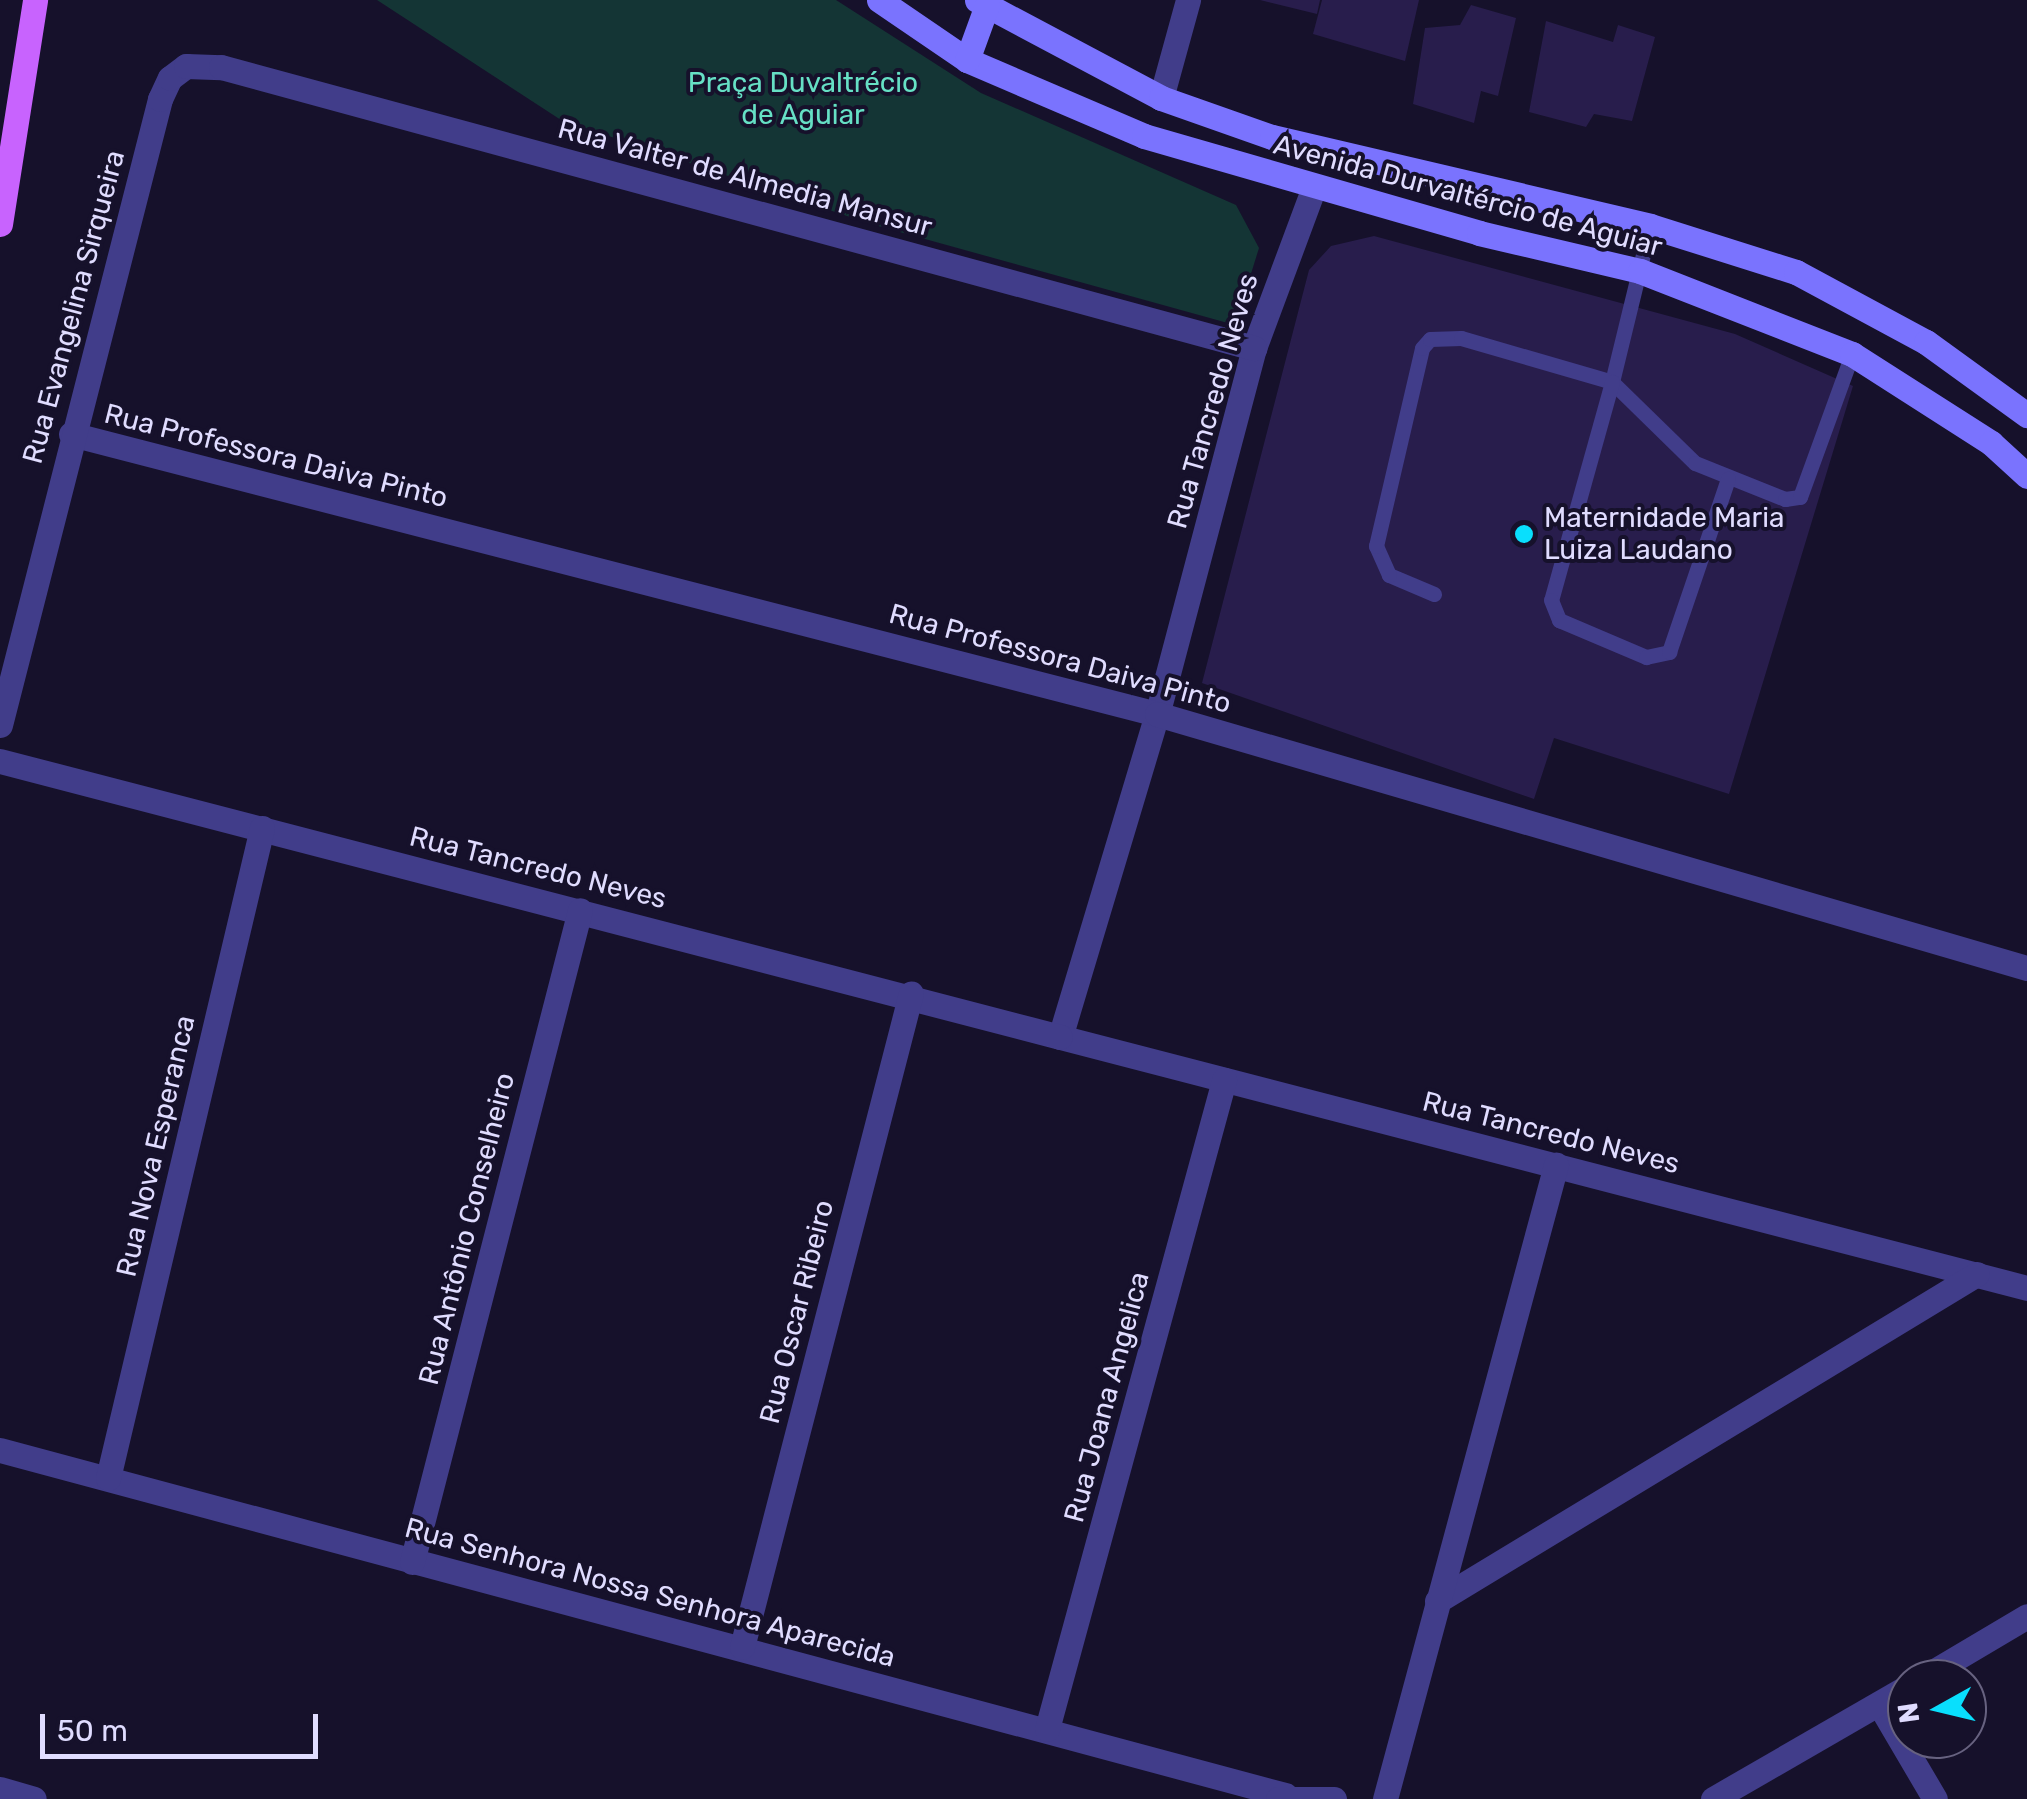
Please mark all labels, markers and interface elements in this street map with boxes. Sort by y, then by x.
park label: Praça Duvaltrécio de Aguiar [688,66,918,132]
street label: Rua Valter de Almedia Mansur [553,112,937,244]
street label: Avenida Durvaltércio de Aguiar [1270,128,1666,264]
street label: Rua Evangelina Sirqueira [16,147,132,467]
street label: Rua Tancredo Neves [1160,269,1266,533]
street label: Rua Professora Daiva Pinto [101,397,451,515]
place label: Maternidade Maria Luiza Laudano [1544,501,1784,567]
marker: Maternidade Maria Luiza Laudano [1513,523,1535,545]
street label: Rua Professora Daiva Pinto [885,597,1235,721]
street label: Rua Tancredo Neves [406,820,670,916]
street label: Rua Nova Esperanca [110,1012,202,1280]
street label: Rua Antônio Conselheiro [412,1069,522,1389]
street label: Rua Tancredo Neves [1419,1085,1683,1181]
street label: Rua Oscar Ribeiro [753,1196,841,1428]
street label: Rua Joana Angelica [1057,1268,1157,1526]
street label: Rua Senhora Nossa Senhora Aparecida [401,1511,899,1675]
north arrow [1887,1659,1987,1759]
scale bar [45,1694,322,1756]
text: N [1891,1701,1927,1725]
text: 50 m [57,1713,128,1749]

